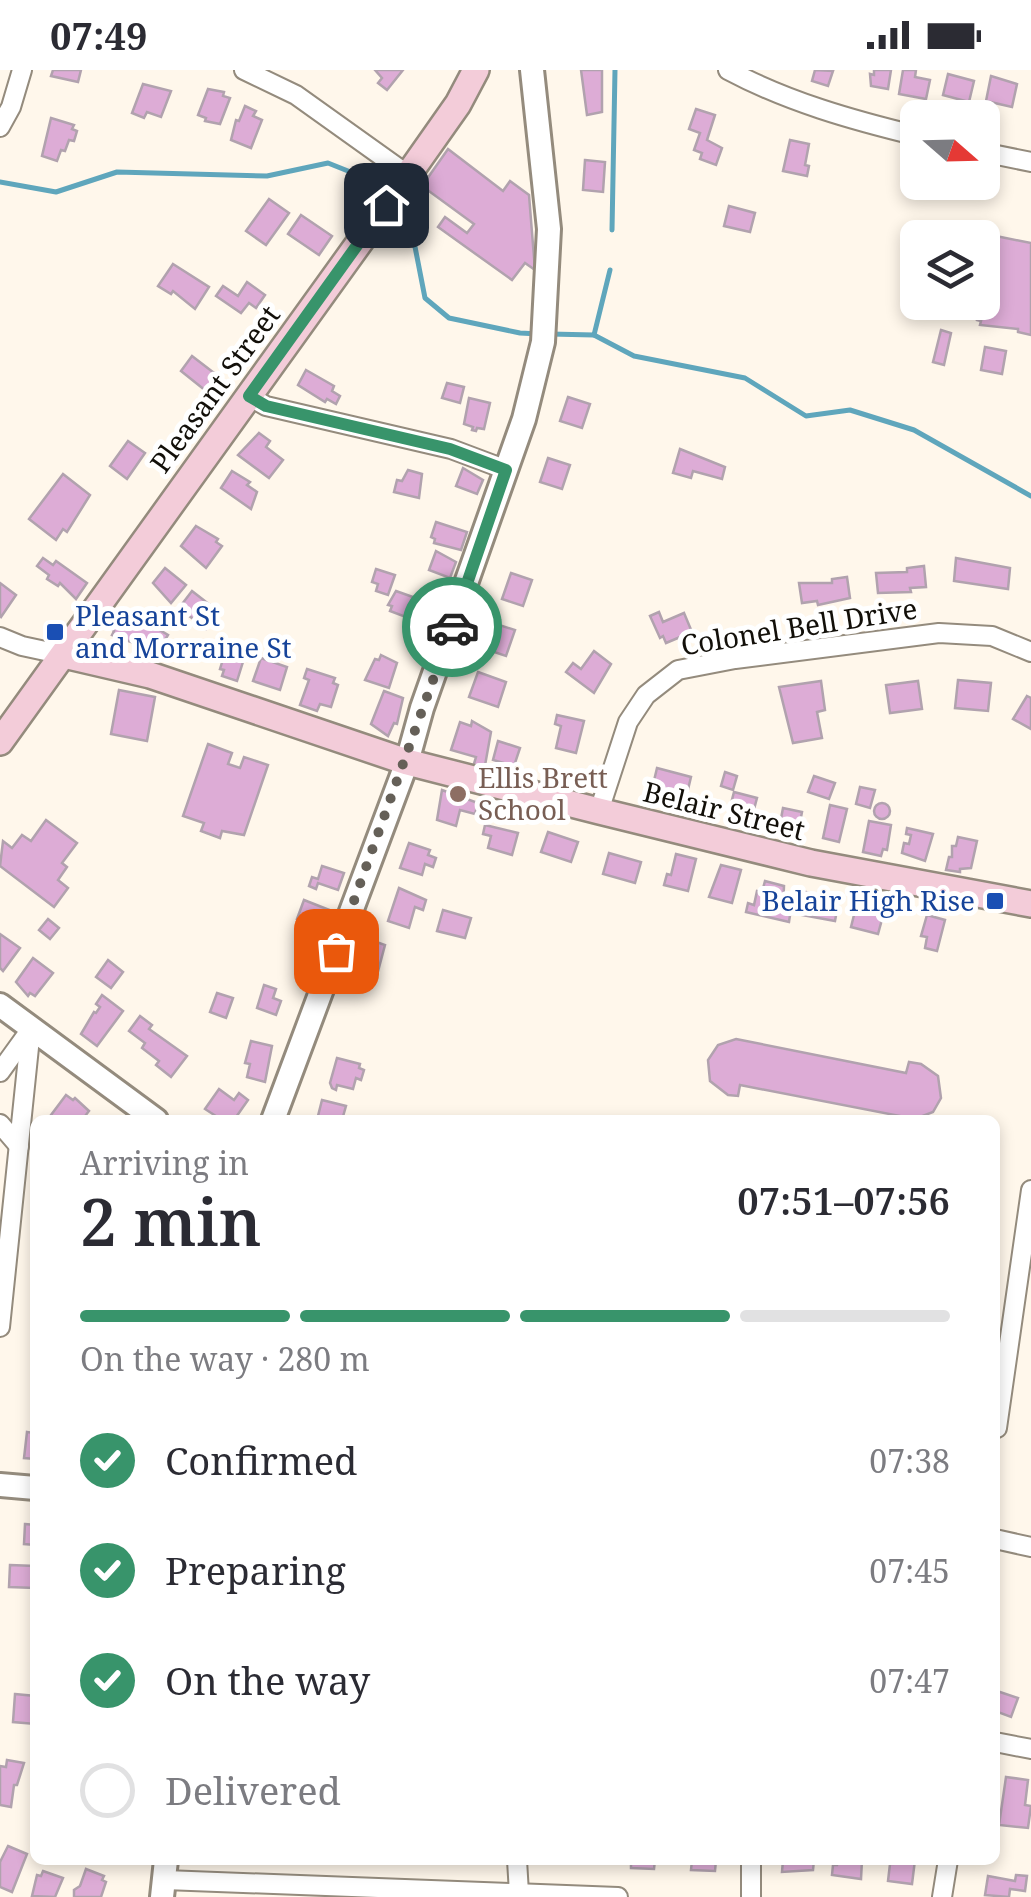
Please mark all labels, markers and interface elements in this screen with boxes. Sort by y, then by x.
text: 07:49 [50,9,147,61]
north arrow [900,100,1000,200]
map controls [900,100,1000,320]
pin [344,163,429,248]
icon: home [359,178,414,233]
button: layers [900,220,1000,320]
street label: Pleasant Street [141,297,288,480]
courier [402,577,502,677]
street label: Colonel Bell Drive [678,589,920,663]
place label: Pleasant St and Morraine St [75,596,292,666]
icon: car [425,600,480,655]
marker: Pleasant St and Morraine St [44,621,66,643]
place label: Ellis Brett School [478,758,608,828]
street label: Belair Street [639,772,809,848]
marker: Ellis Brett School [447,783,469,805]
place label: Belair High Rise [762,881,975,919]
marker: Belair High Rise [984,890,1006,912]
pin [294,909,379,994]
icon: bag [309,924,364,979]
text: Arriving in [80,1141,249,1184]
text: 07:51–07:56 [737,1174,950,1226]
text: 2 min [80,1177,262,1265]
text: On the way · 280 m [80,1337,370,1380]
icon: check [80,1433,135,1488]
text: Confirmed [165,1434,357,1486]
text: 07:38 [869,1439,950,1482]
icon: check [80,1543,135,1598]
text: Preparing [165,1544,346,1596]
text: 07:45 [869,1549,950,1592]
icon: check [80,1653,135,1708]
text: On the way [165,1654,370,1706]
text: 07:47 [869,1659,950,1702]
text: Delivered [165,1764,341,1816]

